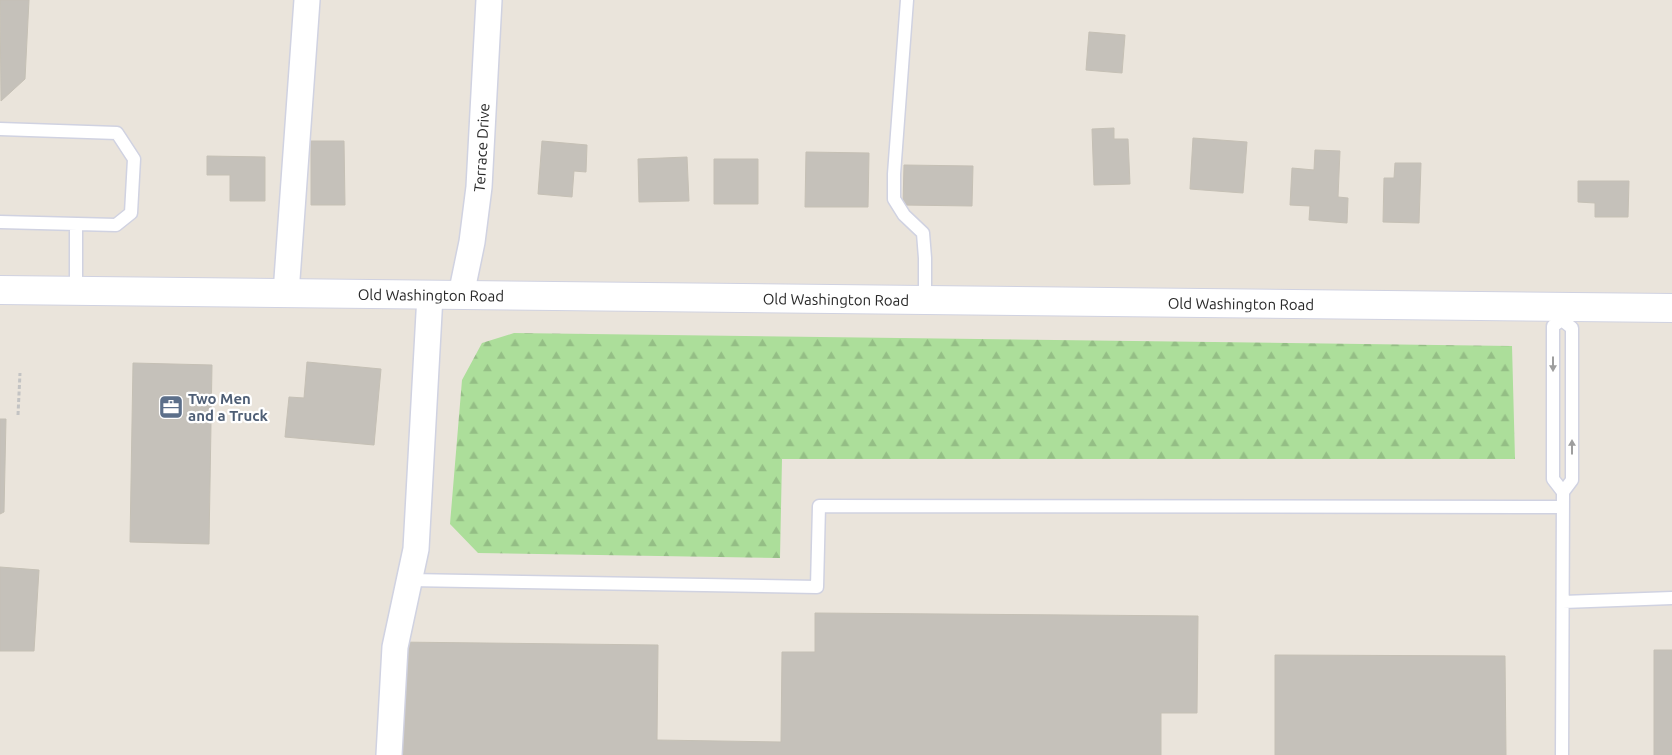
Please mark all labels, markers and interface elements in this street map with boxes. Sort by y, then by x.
street label: Terrace Drive [470,103,492,193]
street label: Old Washington Road [358,285,504,304]
street label: Old Washington Road [763,290,909,308]
street label: Old Washington Road [1168,294,1314,313]
one-way arrow [1549,357,1557,373]
place label: Two Men and a Truck [188,390,269,424]
office icon: Two Men and a Truck [158,394,184,420]
one-way arrow [1568,438,1576,454]

